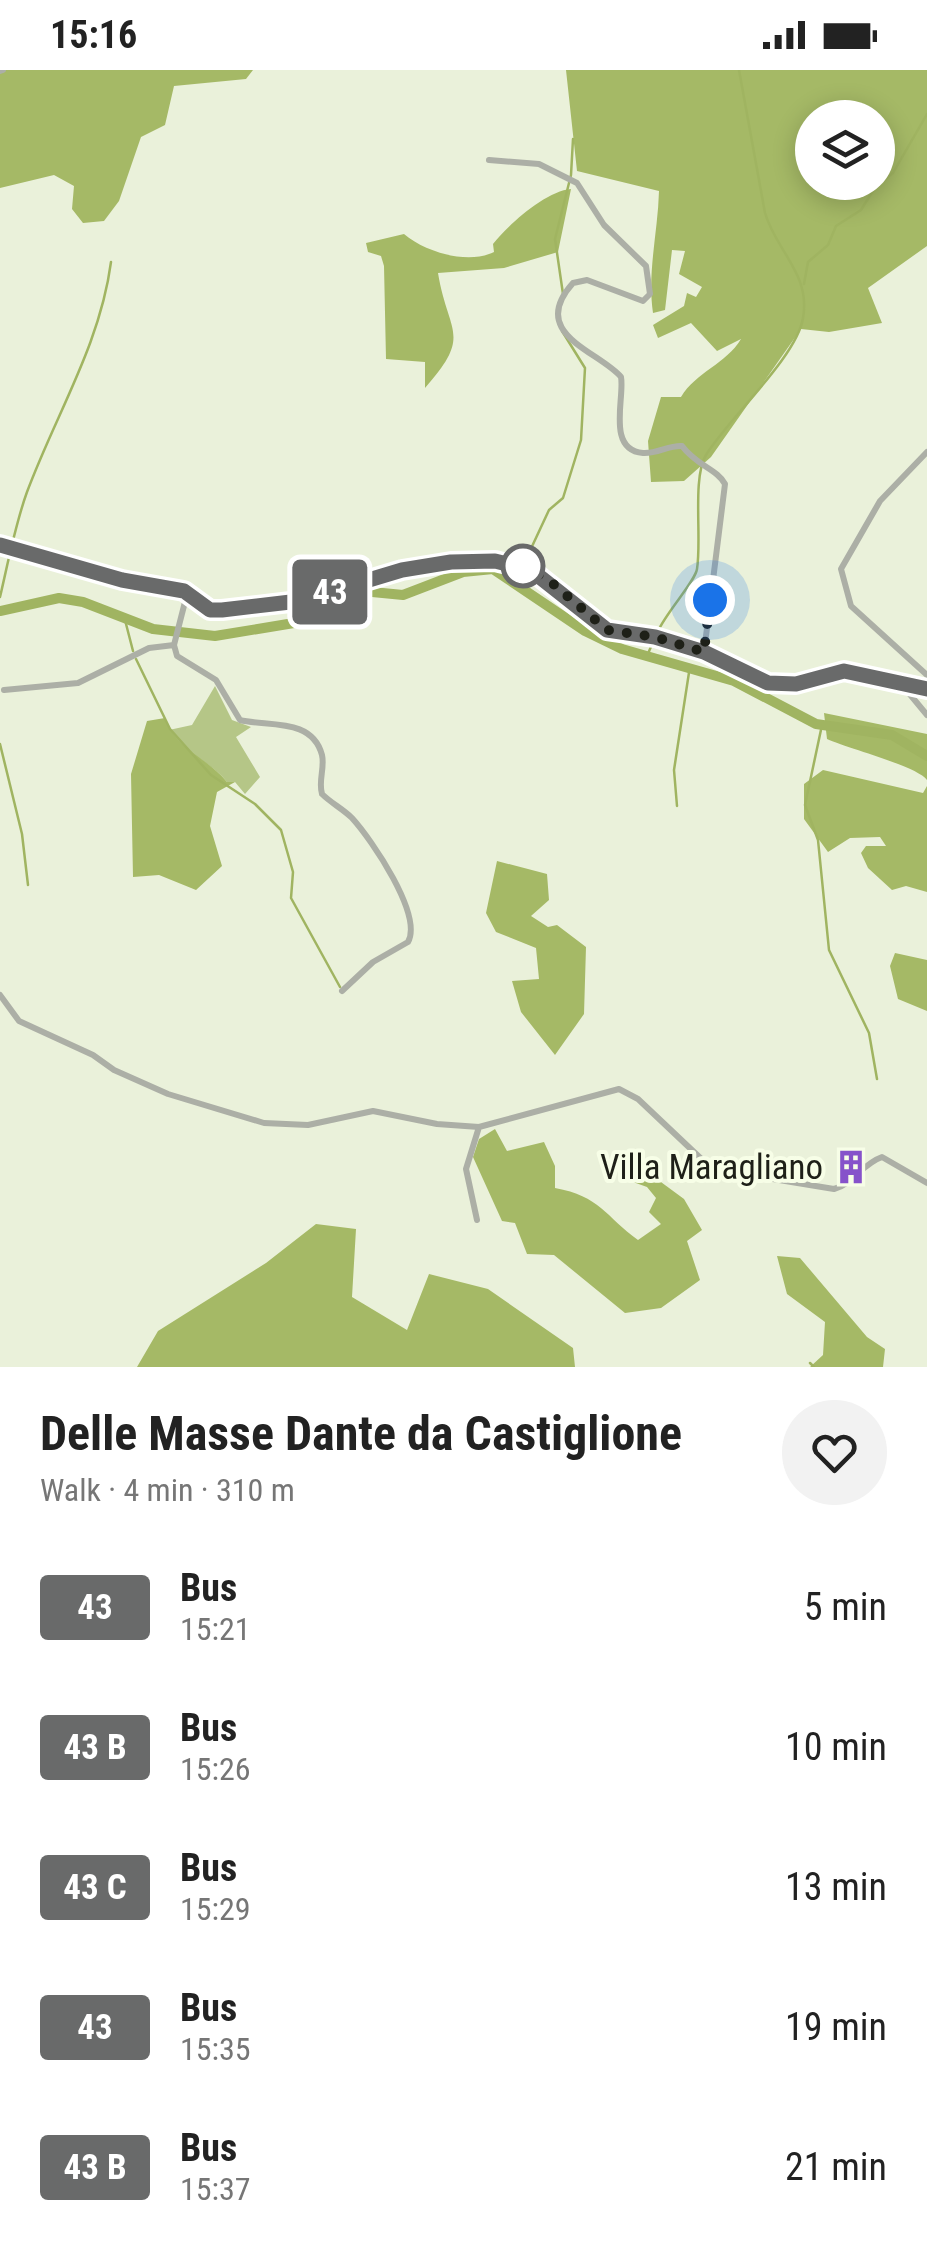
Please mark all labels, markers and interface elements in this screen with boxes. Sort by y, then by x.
text: 15:16 [50,13,137,57]
map controls [795,100,895,200]
button: layers [795,100,895,200]
unlabelled marker [502,545,544,587]
line badge: 43 [285,560,375,624]
text: 43 [312,572,348,613]
your location [685,575,735,625]
place label: Villa Maragliano [600,1147,823,1188]
building icon: Villa Maragliano [832,1148,870,1186]
button: heart [782,1400,887,1505]
text: Delle Masse Dante da Castiglione [40,1405,682,1462]
text: Walk · 4 min · 310 m [40,1471,295,1509]
text: Bus [180,1566,237,1610]
text: 5 min [804,1585,887,1629]
text: 43 [77,1587,113,1628]
text: 15:21 [180,1610,251,1648]
text: Bus [180,1706,237,1750]
text: 10 min [785,1725,887,1769]
text: 43 B [63,1727,127,1768]
text: 15:26 [180,1750,251,1788]
text: Bus [180,1846,237,1890]
text: 13 min [785,1865,887,1909]
text: 43 C [63,1867,127,1908]
text: 15:29 [180,1890,251,1928]
text: Bus [180,1986,237,2030]
text: 19 min [785,2005,887,2049]
text: 43 [77,2007,113,2048]
text: 15:35 [180,2030,251,2068]
text: Bus [180,2126,237,2170]
text: 21 min [785,2145,887,2189]
text: 43 B [63,2147,127,2188]
text: 15:37 [180,2170,251,2208]

